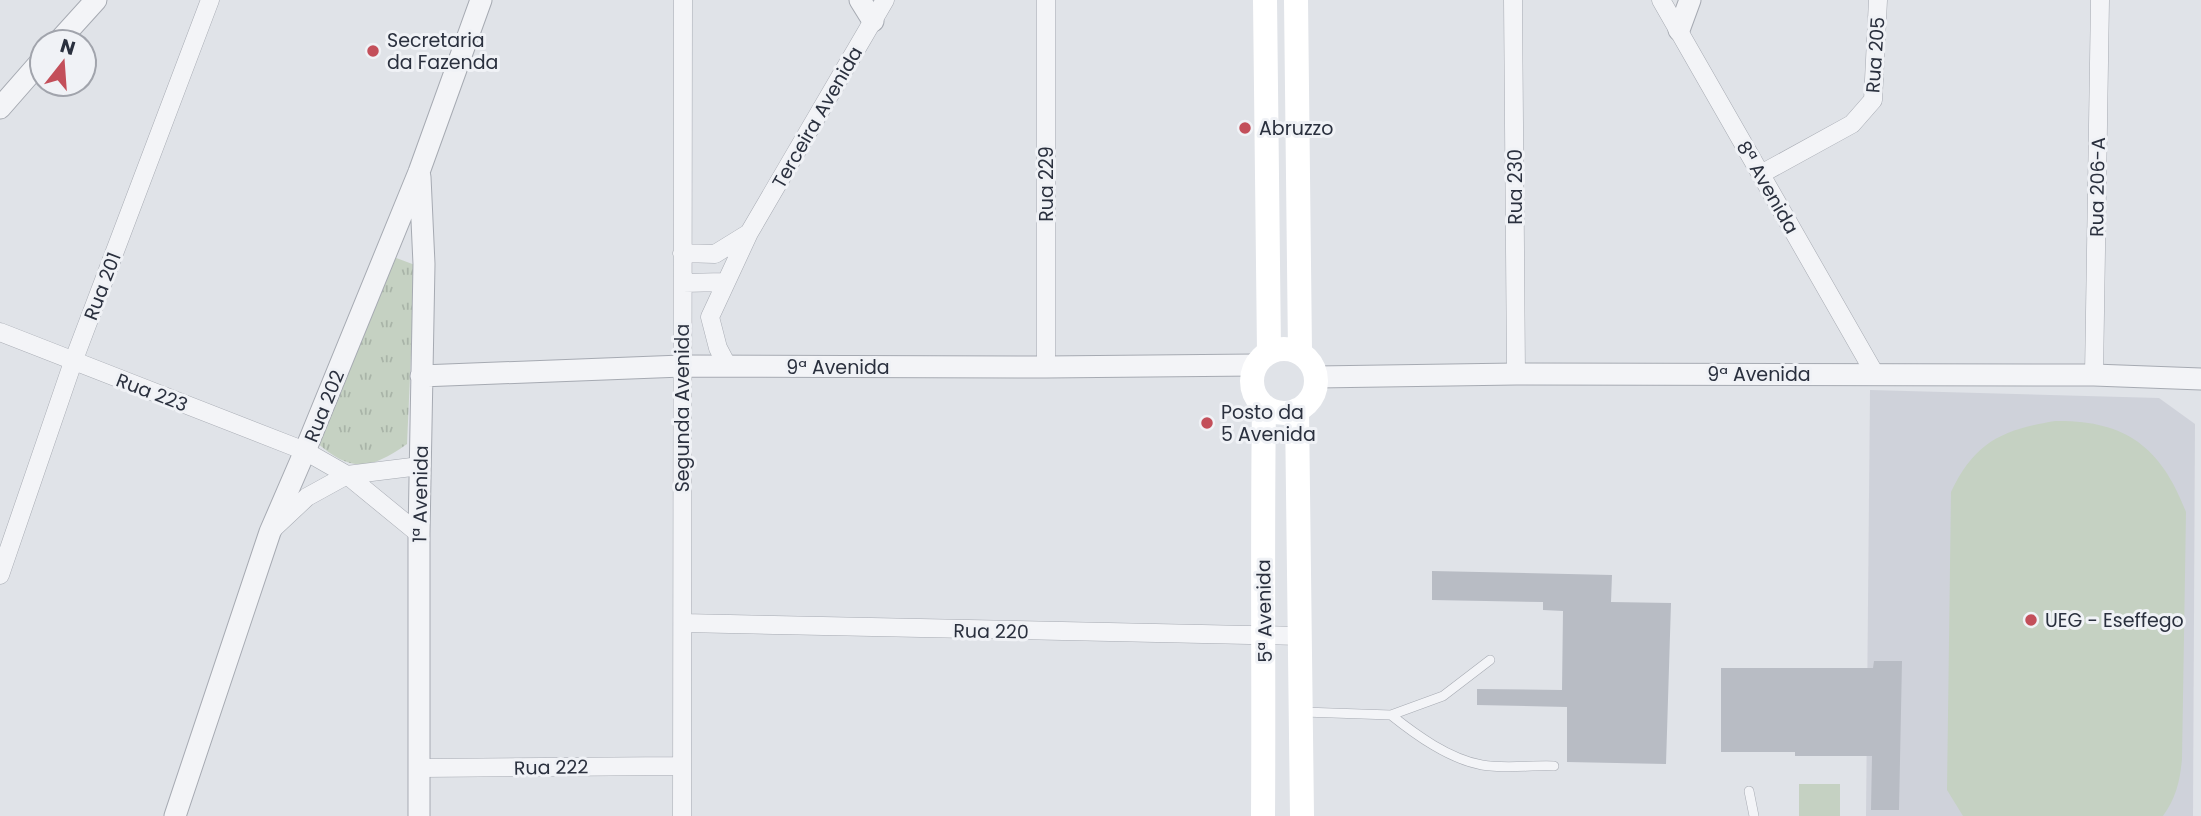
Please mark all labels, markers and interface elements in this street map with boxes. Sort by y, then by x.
street label: Rua 205 [1859,16,1892,94]
place label: Secretaria da Fazenda [387,27,498,76]
north arrow [28,28,98,98]
text: N [57,32,79,62]
street label: Terceira Avenida [766,41,869,193]
marker: Secretaria da Fazenda [365,43,381,59]
place label: Abruzzo [1259,115,1333,142]
marker: Abruzzo [1237,120,1253,136]
street label: 8ª Avenida [1730,136,1805,239]
street label: Rua 206-A [2083,137,2112,237]
street label: Rua 229 [1033,146,1060,222]
street label: Rua 230 [1502,149,1529,225]
street label: Rua 201 [77,248,128,324]
street label: Segunda Avenida [669,324,696,492]
street label: 9ª Avenida [786,354,890,381]
street label: 9ª Avenida [1707,361,1811,388]
street label: Rua 223 [112,366,192,418]
street label: Rua 202 [298,366,351,446]
place label: Posto da 5 Avenida [1221,399,1316,448]
marker: Posto da 5 Avenida [1199,415,1215,431]
street label: 1ª Avenida [406,445,435,543]
street label: 5ª Avenida [1250,559,1279,663]
place label: UEG - Eseffego [2045,607,2184,634]
marker: UEG - Eseffego [2023,612,2039,628]
street label: Rua 220 [953,617,1029,646]
street label: Rua 222 [514,753,589,782]

